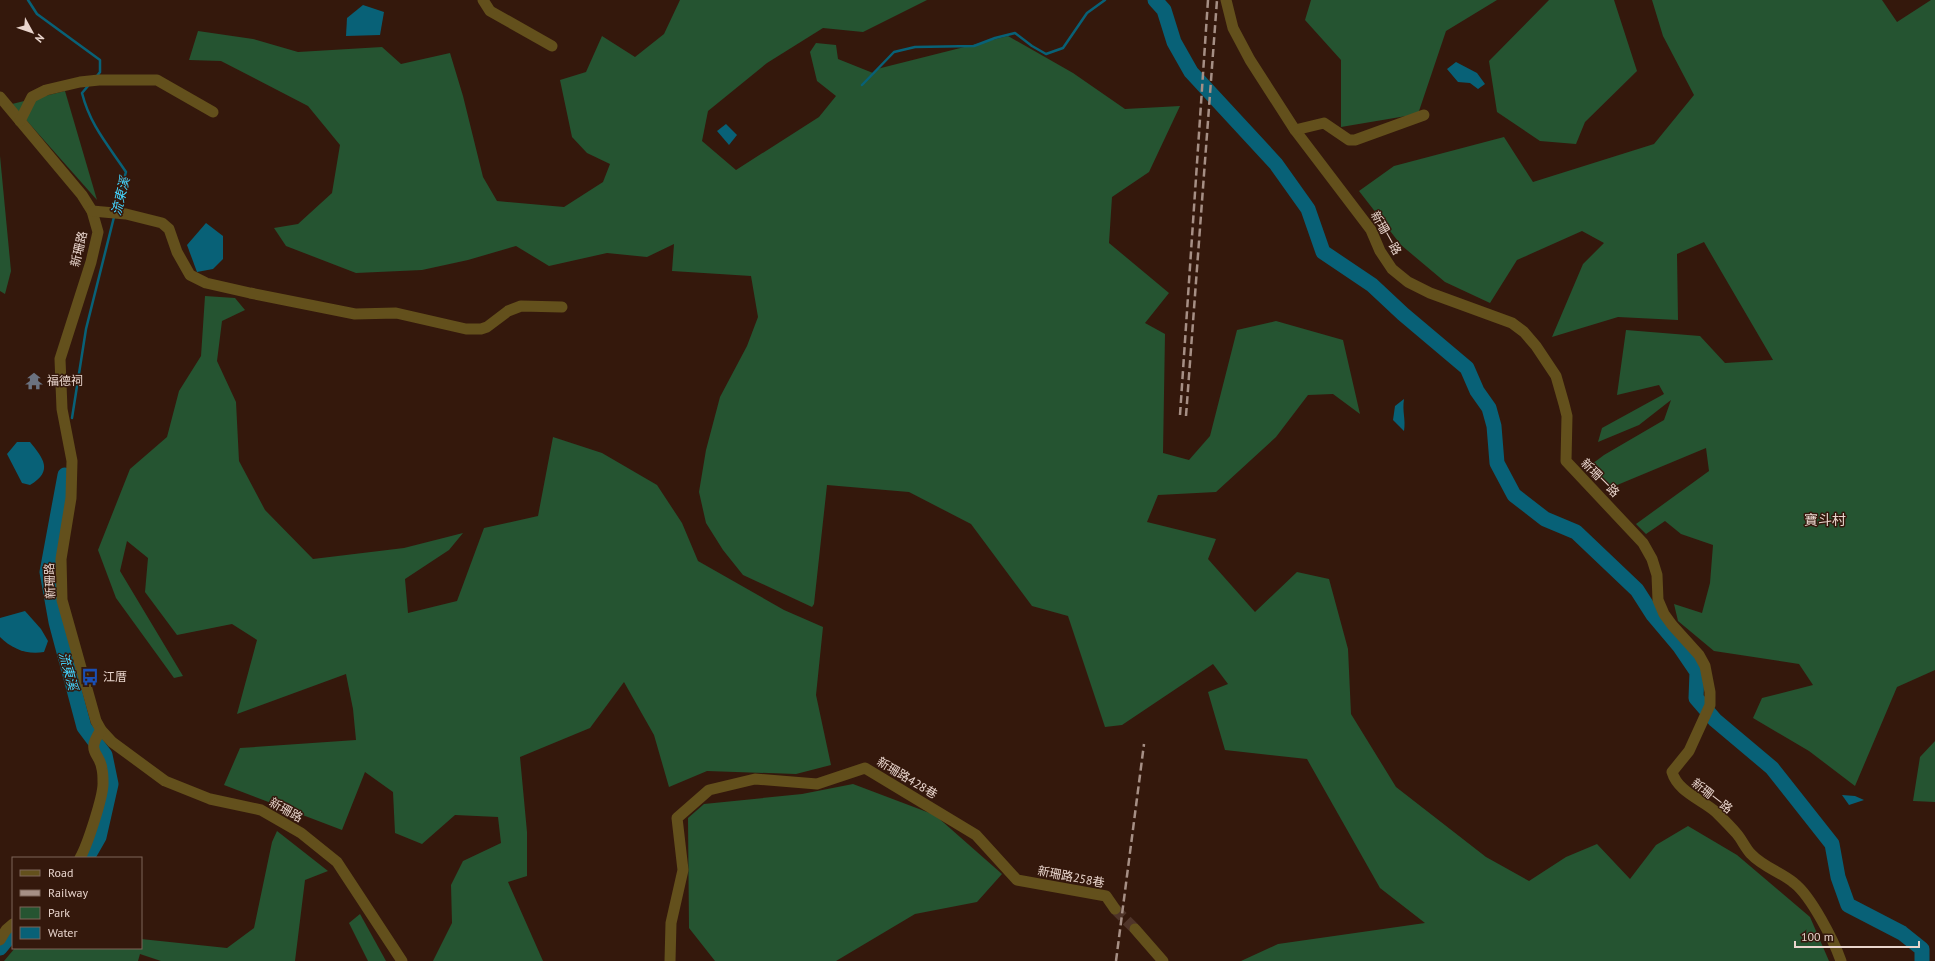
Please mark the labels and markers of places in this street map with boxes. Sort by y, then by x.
temple icon: 福德祠 [24,371,44,391]
place label: 福德祠 [47,373,83,388]
bus stop icon: 江厝 [80,667,100,687]
place label: 江厝 [103,669,127,684]

